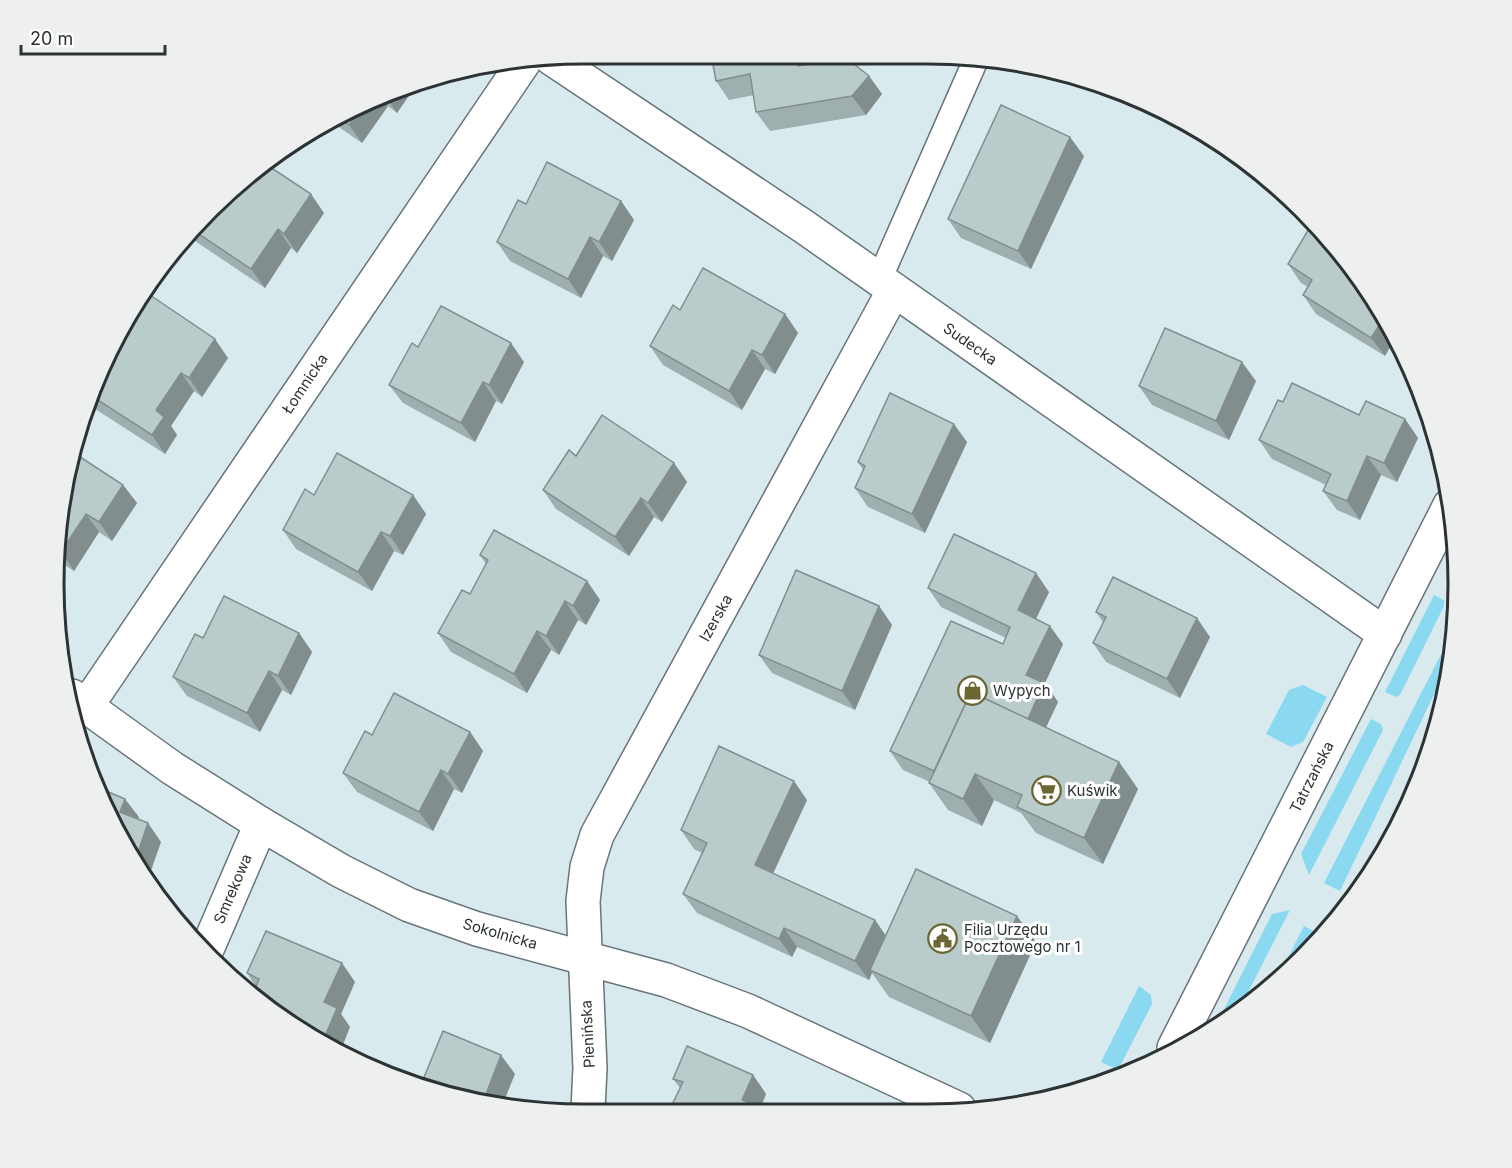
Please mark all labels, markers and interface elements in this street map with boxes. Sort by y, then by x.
scale bar [21,18,165,56]
text: 20 m [30,28,73,49]
street label: Sudecka [940,318,1001,369]
street label: Łomnicka [277,350,332,418]
street label: Izerska [695,591,736,645]
shop icon: Wypych [956,675,988,707]
place label: Wypych [993,681,1051,700]
street label: Tatrzańska [1285,738,1338,816]
supermarket icon: Kuświk [1030,775,1062,807]
place label: Kuświk [1067,781,1118,800]
street label: Smrekowa [209,851,256,927]
street label: Sokolnicka [461,914,540,953]
place label: Filia Urzędu Pocztowego nr 1 [964,920,1081,956]
public building icon: Filia Urzędu Pocztowego nr 1 [927,923,959,955]
street label: Pienińska [576,1000,599,1068]

